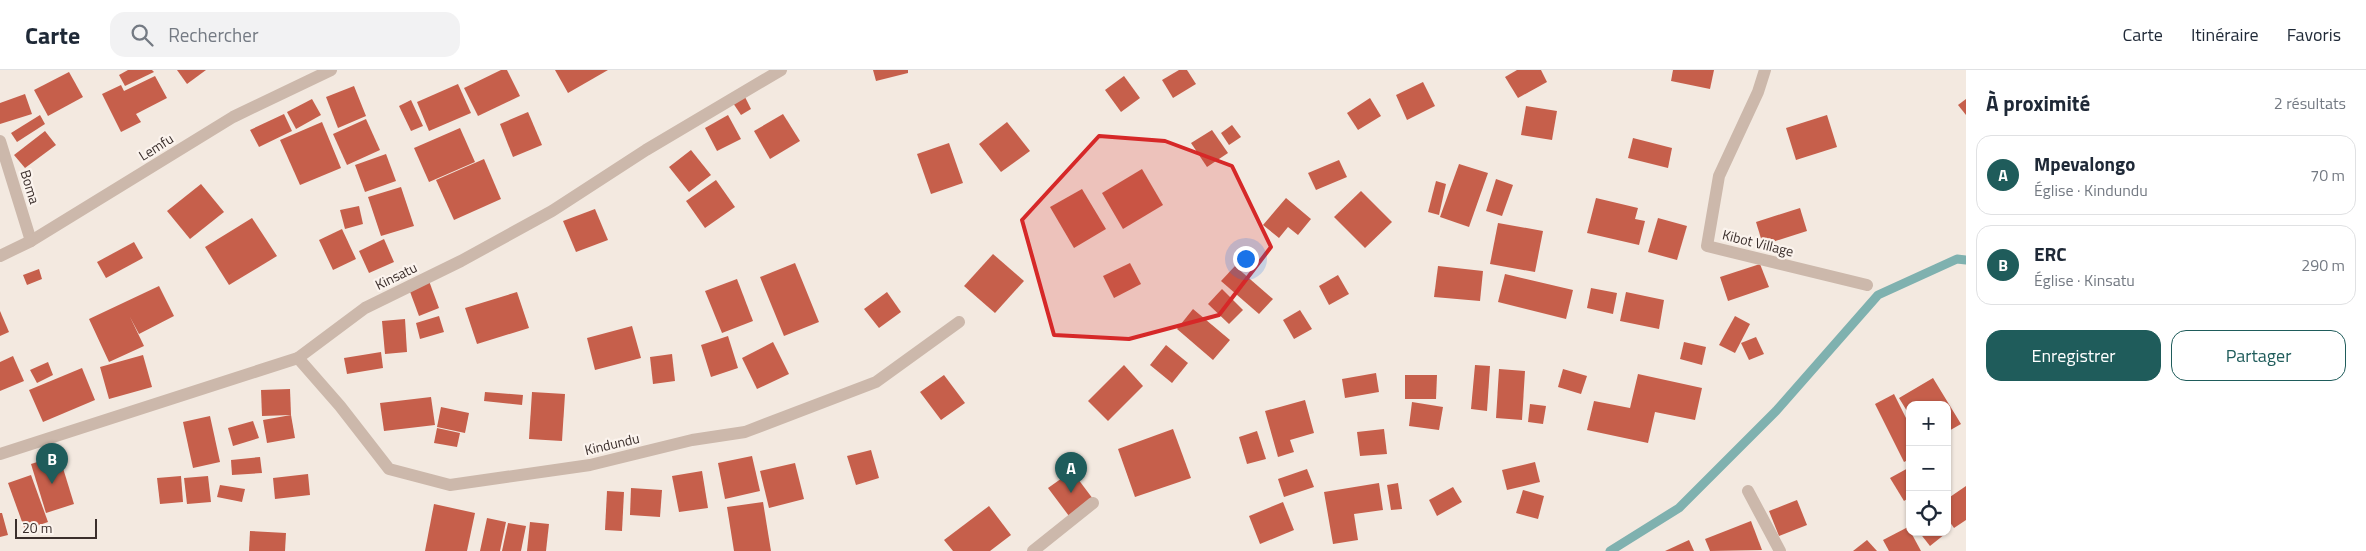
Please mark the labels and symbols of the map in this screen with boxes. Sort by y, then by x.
street label: Lemfu [134,128,177,165]
street label: Boma [15,167,46,207]
street label: Kibot Village [1720,224,1796,261]
your location [1233,246,1259,272]
street label: Kinsatu [371,256,420,295]
street label: Kindundu [582,427,641,460]
pin: B [36,443,68,484]
pin: A [1055,452,1087,493]
scale bar [15,516,98,539]

